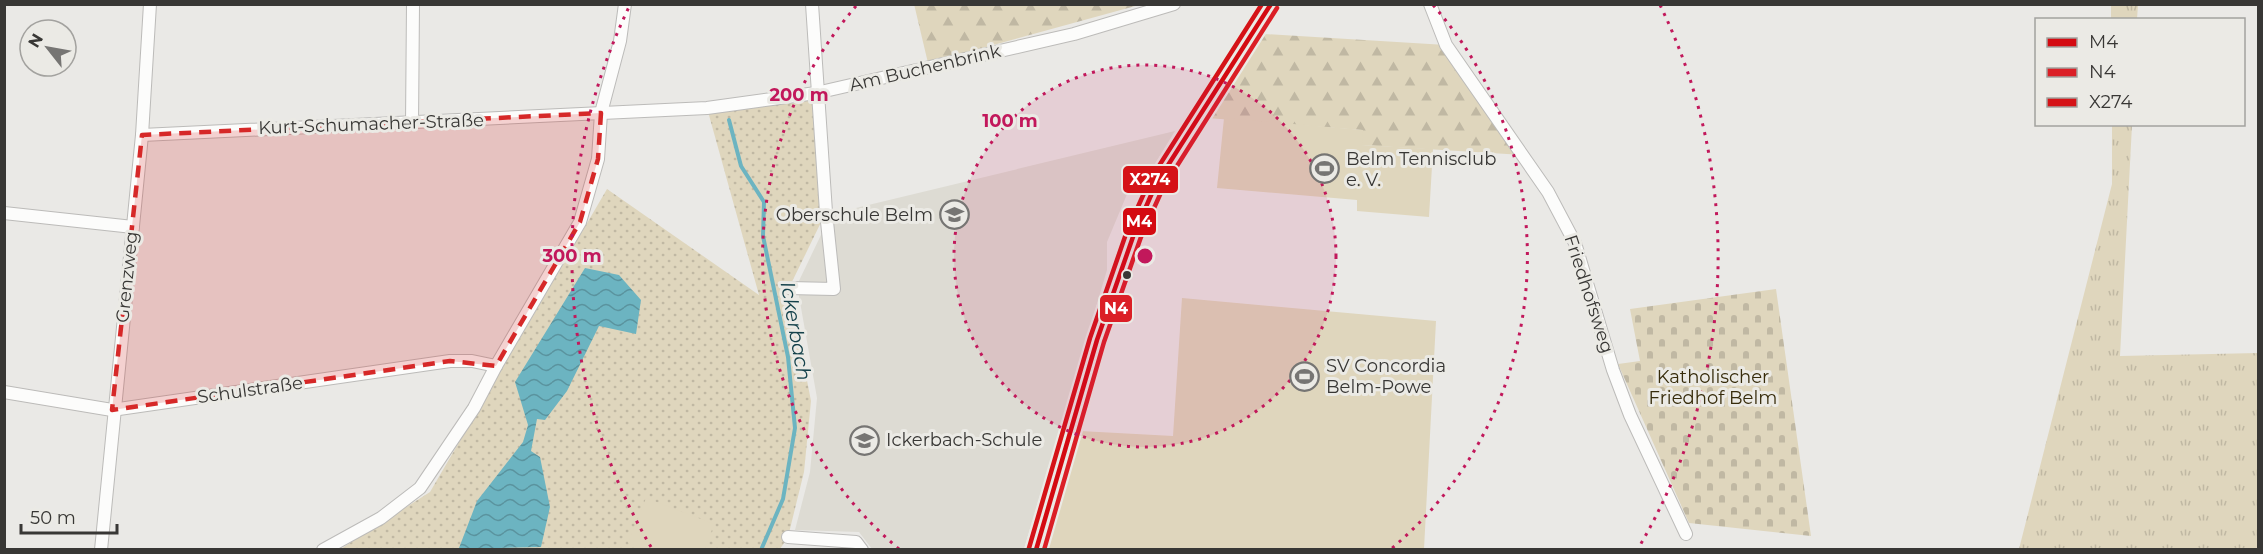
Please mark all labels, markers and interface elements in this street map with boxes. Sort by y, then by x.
north arrow [18,18,78,78]
legend [2035,18,2245,126]
text: N [24,30,47,51]
text: M4 [2089,31,2118,53]
street label: Am Buchenbrink [847,40,1003,96]
text: N4 [2089,61,2116,83]
text: 200 m [769,84,829,106]
text: X274 [2089,91,2132,113]
street label: Kurt-Schumacher-Straße [258,109,484,139]
text: 100 m [982,110,1038,132]
place label: Belm Tennisclub e. V. [1346,148,1496,191]
sports icon: Belm Tennisclub e. V. [1309,153,1341,185]
line badge: X274 [1122,165,1179,194]
text: X274 [1130,170,1170,189]
school or university icon: Oberschule Belm [938,199,970,231]
place label: Oberschule Belm [776,204,933,226]
line badge: M4 [1122,207,1157,236]
text: M4 [1126,212,1152,231]
street label: Grenzweg [111,230,143,324]
street label: Friedhofsweg [1560,232,1618,356]
text: 300 m [541,245,602,267]
centre of rings [1135,246,1155,266]
unlabelled marker [1121,269,1133,281]
water label: Ickerbach [775,280,817,382]
line badge: N4 [1099,294,1133,323]
text: N4 [1104,299,1128,318]
place label: SV Concordia Belm-Powe [1326,355,1446,398]
sports icon: SV Concordia Belm-Powe [1289,360,1321,392]
park label: Katholischer Friedhof Belm [1649,366,1777,409]
street label: Schulstraße [196,372,304,408]
school or university icon: Ickerbach-Schule [849,424,881,456]
place label: Ickerbach-Schule [886,429,1042,451]
scale bar [21,497,117,535]
text: 50 m [30,507,76,529]

